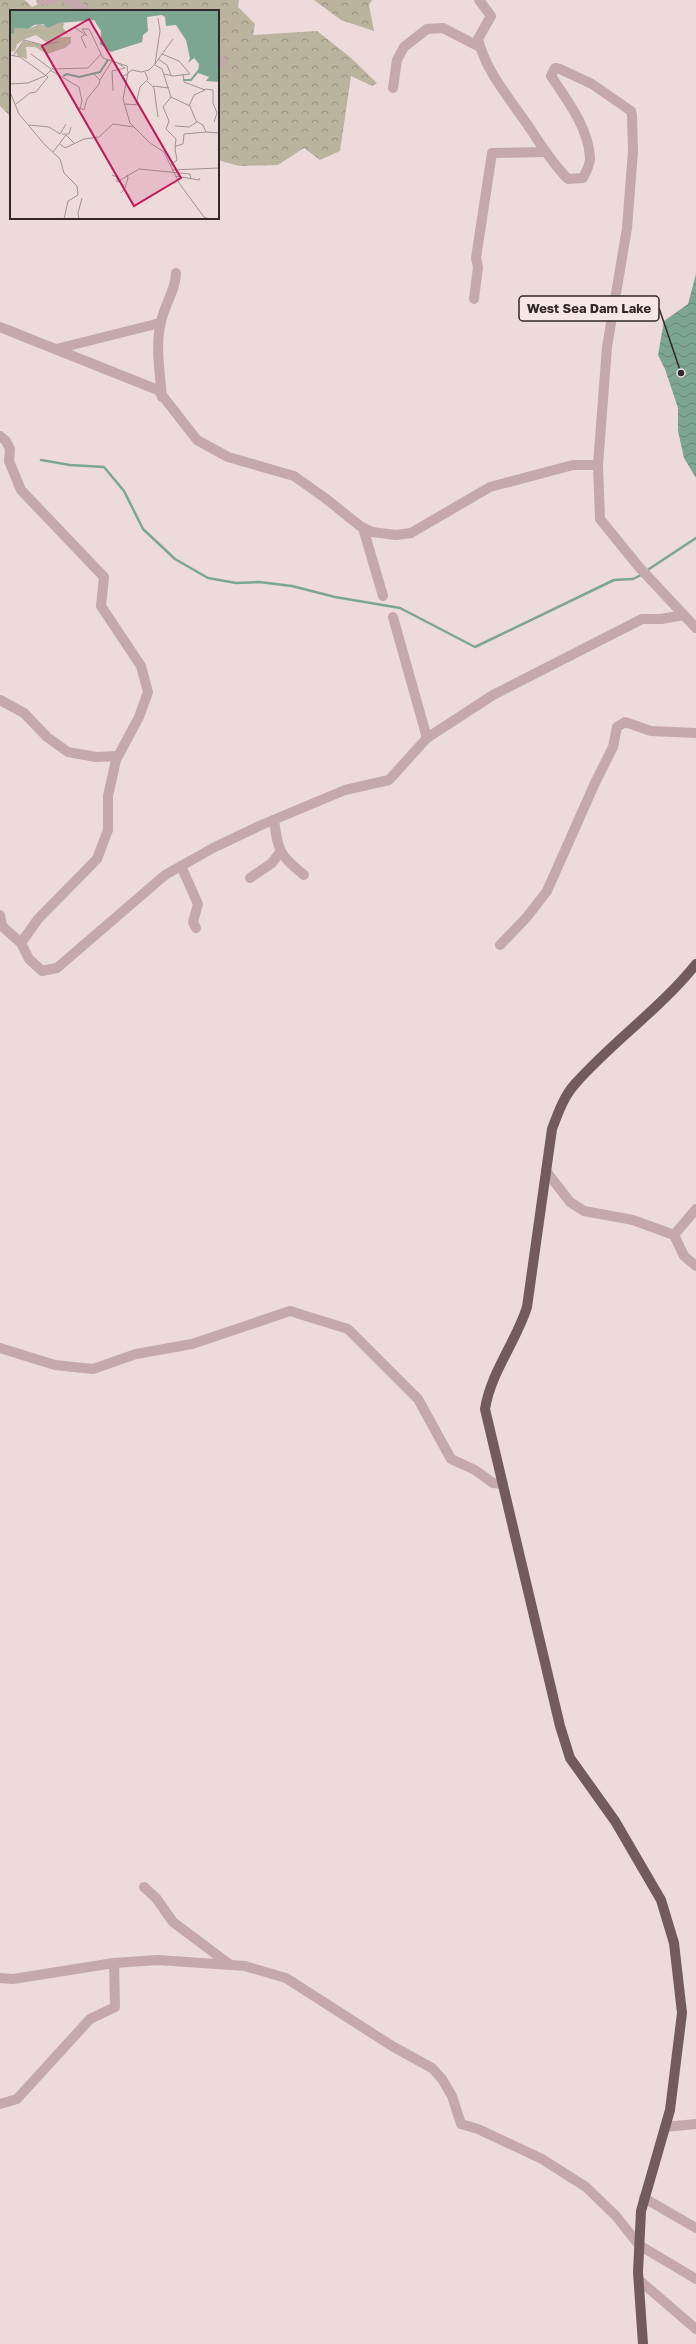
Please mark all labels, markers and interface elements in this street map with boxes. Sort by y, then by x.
inset map [10,10,219,219]
callout: West Sea Dam Lake [519,296,659,321]
text: West Sea Dam Lake [527,300,651,316]

